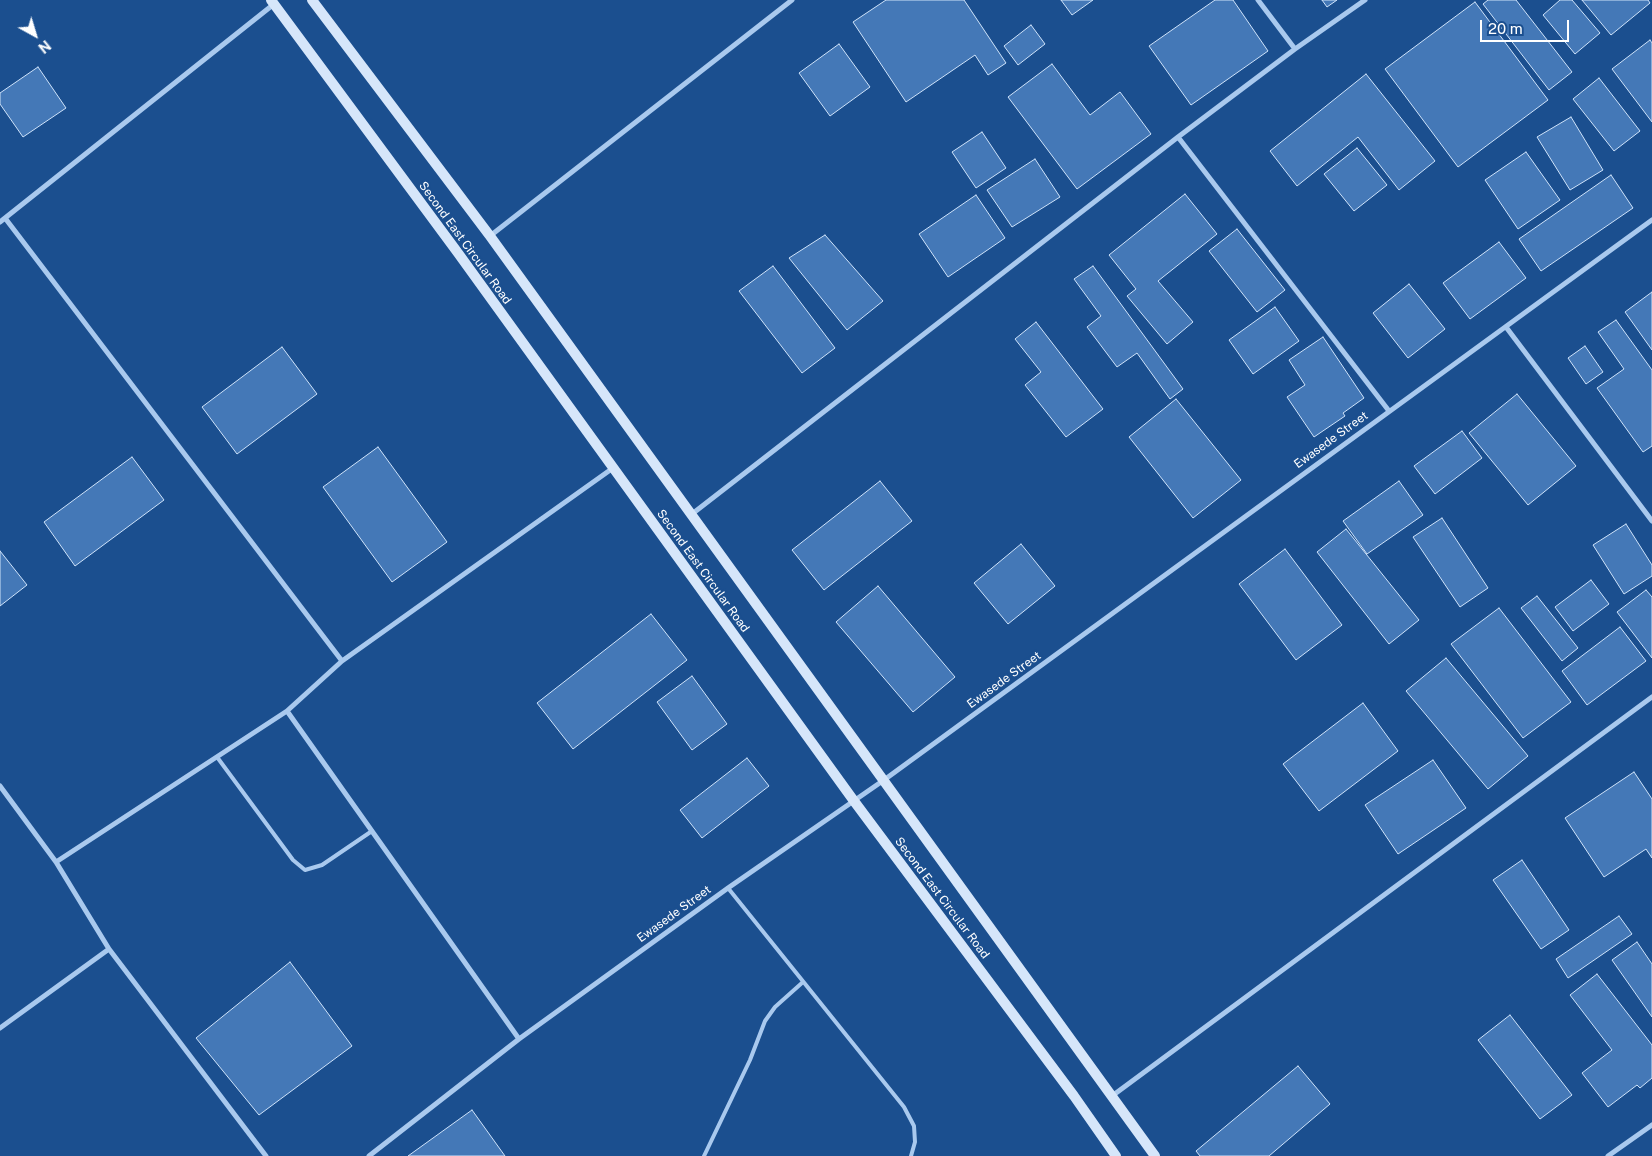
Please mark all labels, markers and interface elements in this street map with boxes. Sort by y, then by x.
north arrow [10,10,60,60]
scale bar [1482,10,1571,42]
text: 20 m [1488,20,1523,37]
text: N [35,37,54,56]
street label: Second East Circular Road [416,179,514,307]
street label: Ewasede Street [1291,408,1371,472]
street label: Second East Circular Road [654,507,752,635]
street label: Ewasede Street [964,648,1044,712]
street label: Second East Circular Road [892,834,992,962]
street label: Ewasede Street [634,882,714,946]

